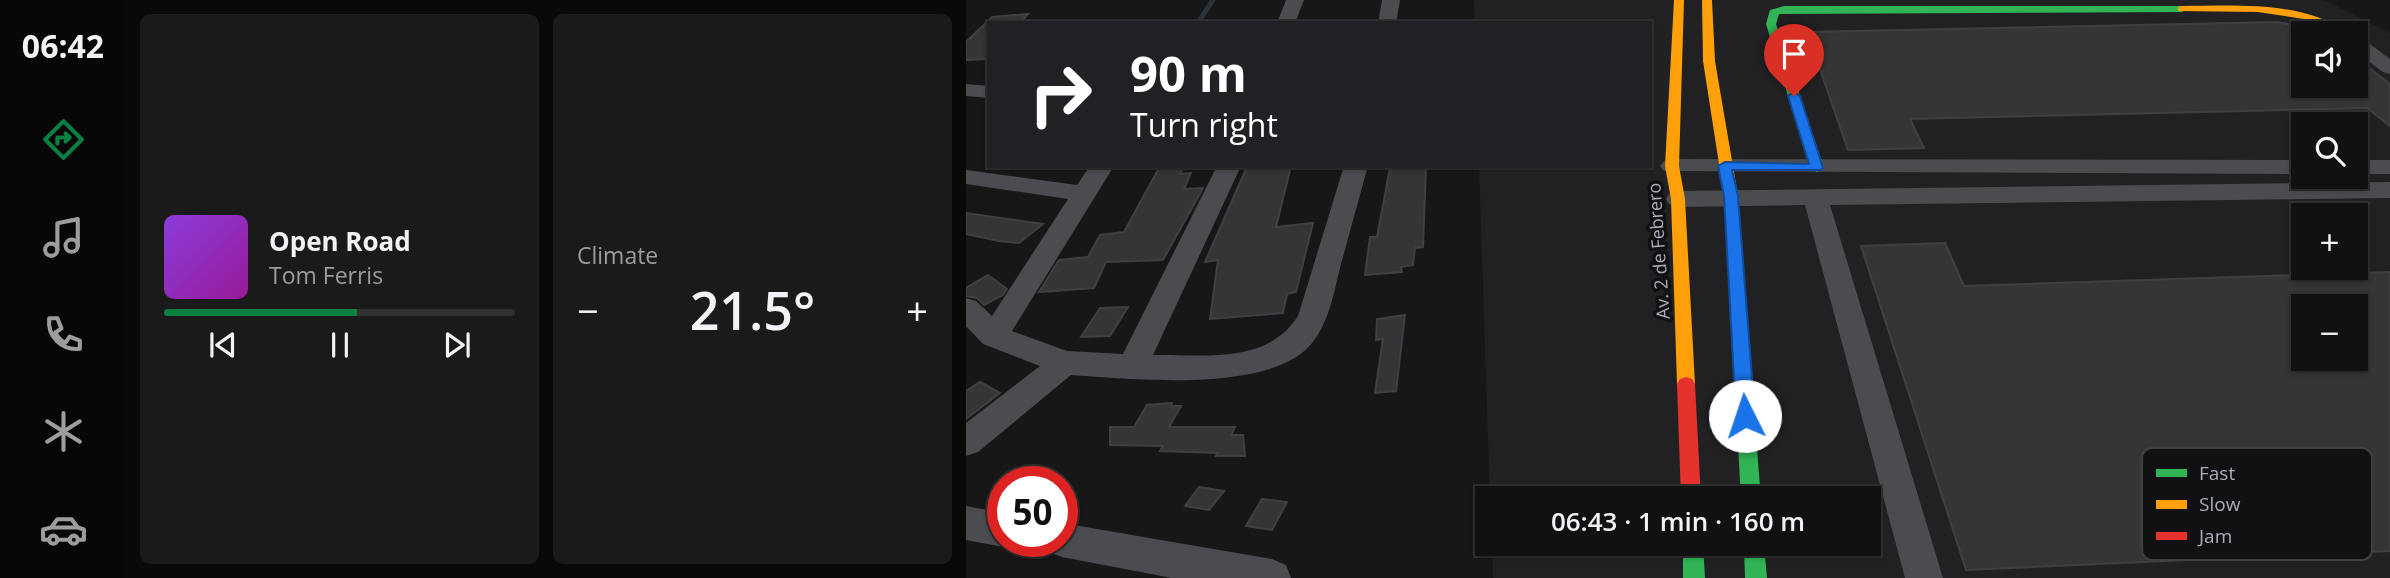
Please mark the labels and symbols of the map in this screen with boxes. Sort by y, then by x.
pin [1764,24,1824,96]
street label: Av. 2 de Febrero [1641,182,1675,320]
position arrow [1708,379,1782,453]
legend [2142,448,2372,560]
text: Fast [2199,460,2235,486]
speed limit sign: 50 [987,466,1078,557]
text: Slow [2199,491,2241,517]
text: Jam [2197,523,2232,549]

